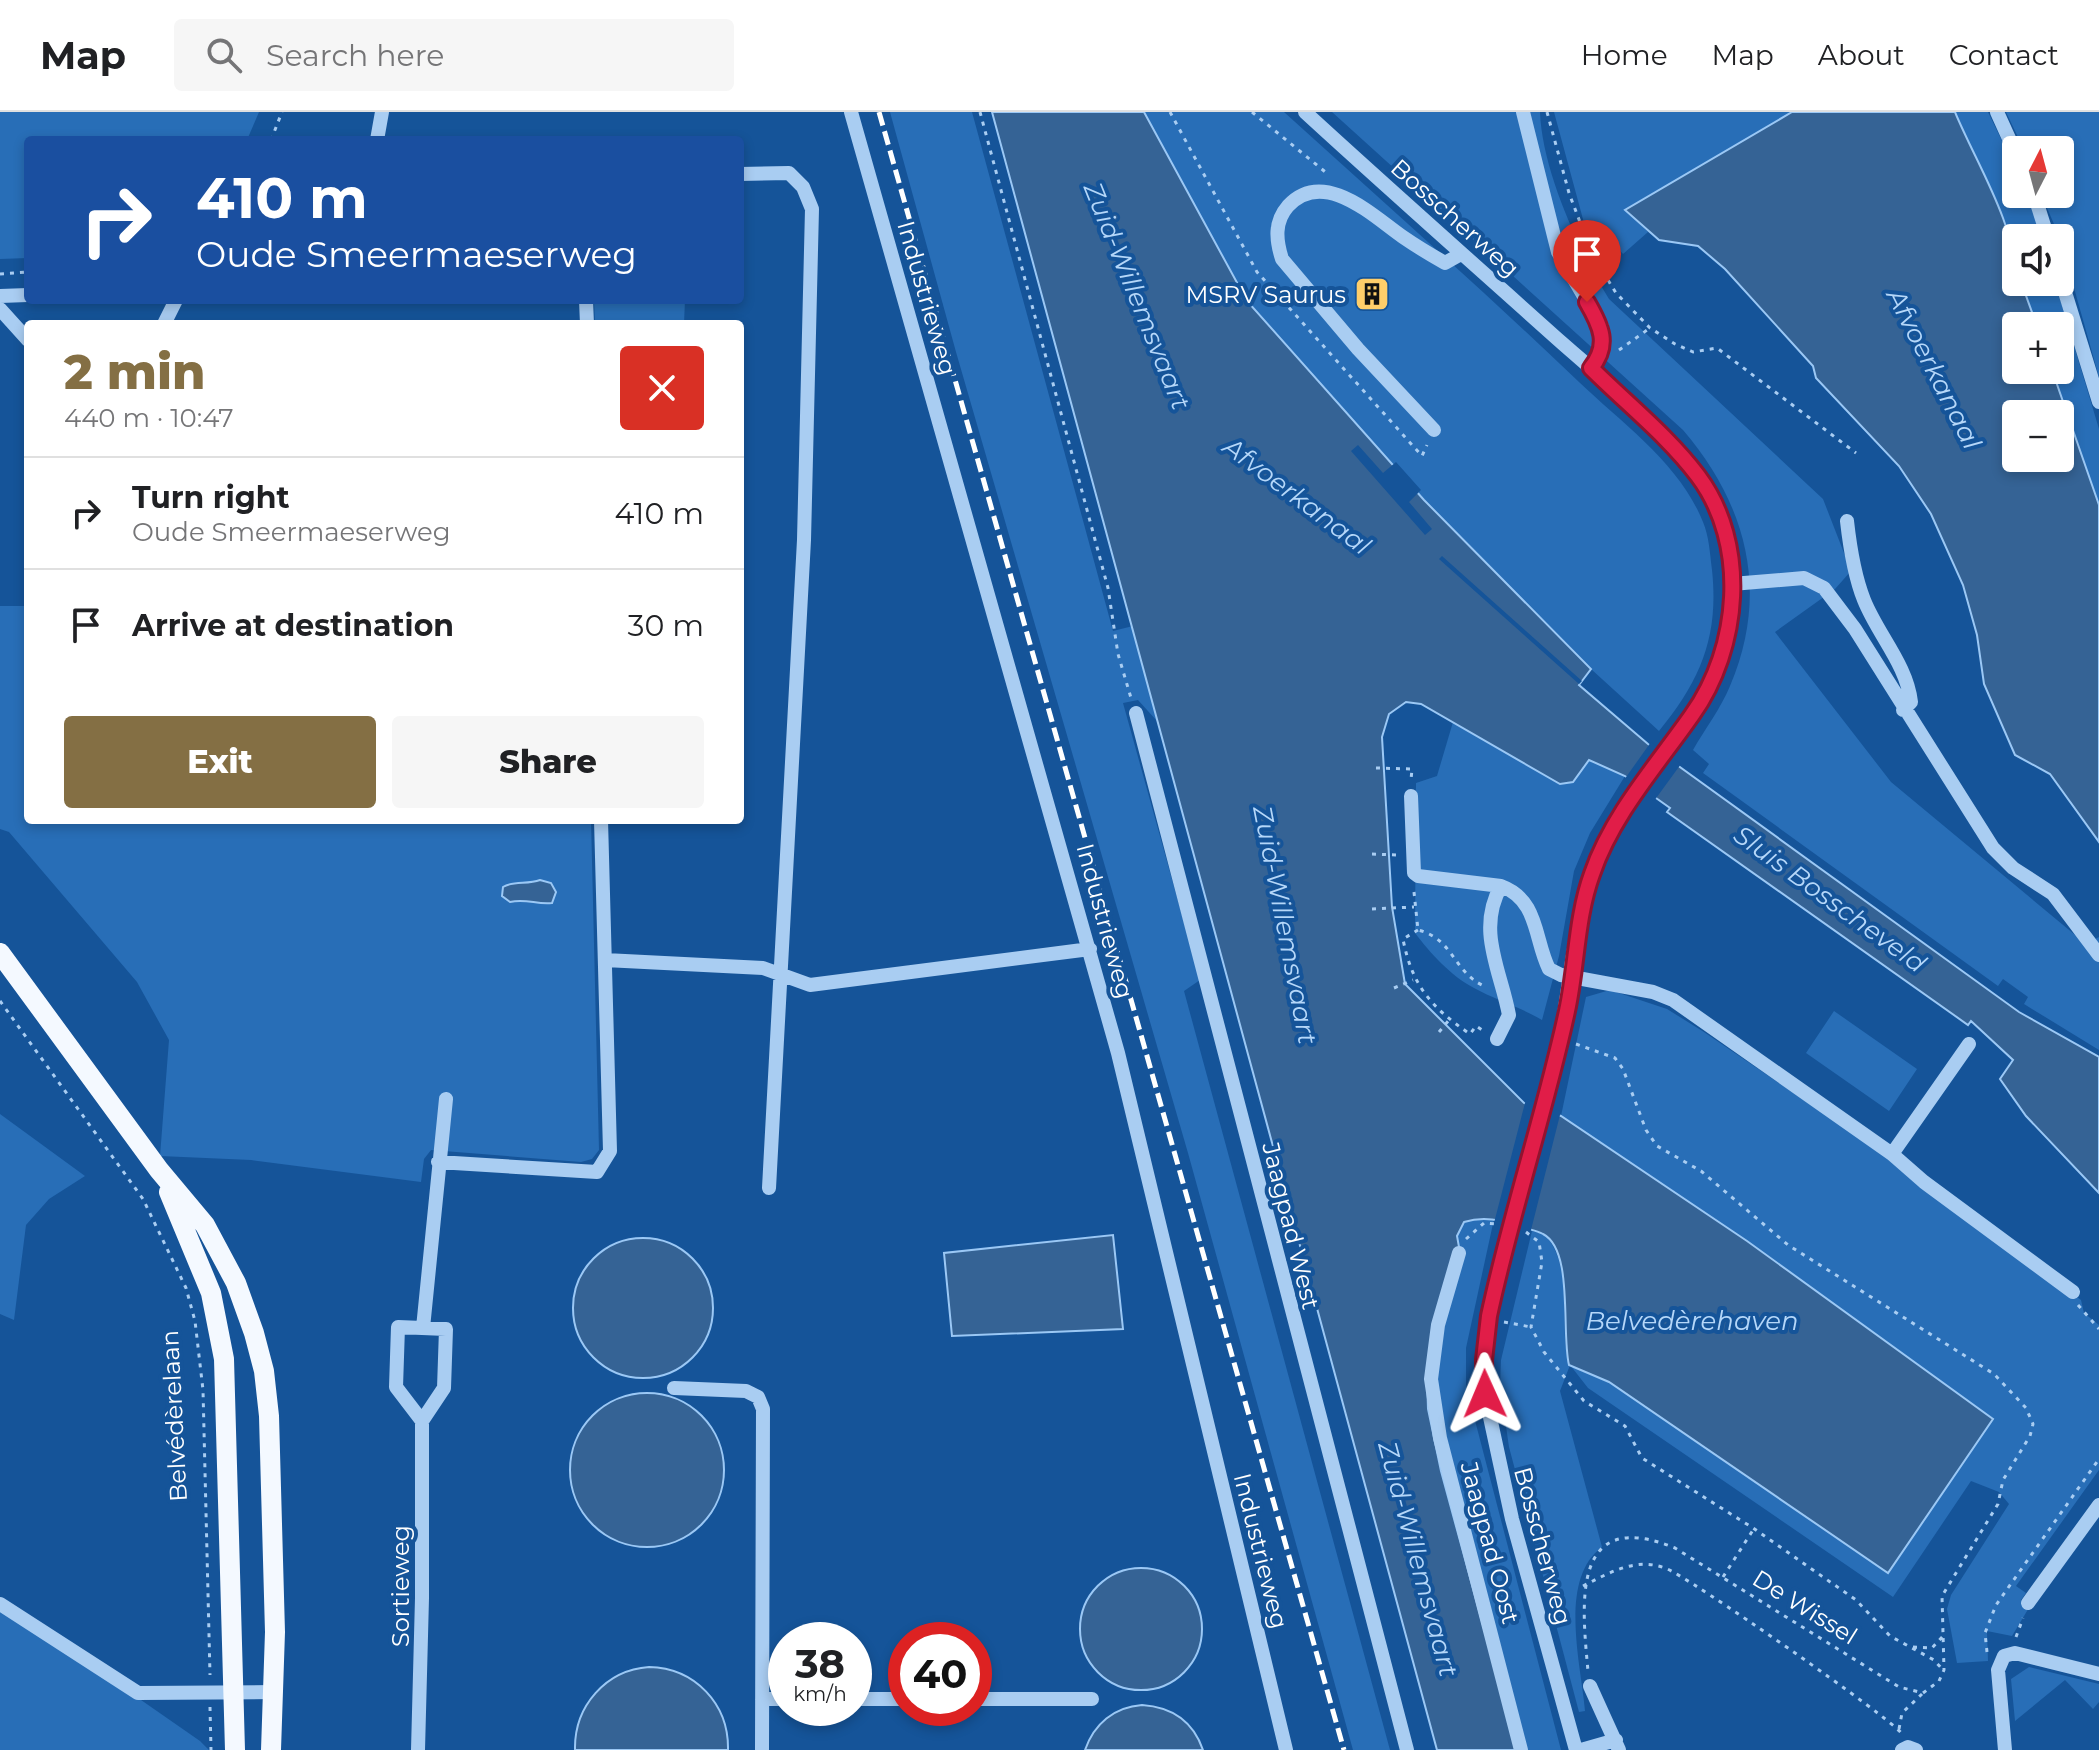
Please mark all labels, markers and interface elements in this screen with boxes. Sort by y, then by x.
search box [174,19,734,91]
text: Map [40,32,126,79]
icon: search [202,33,246,77]
text: Search here [266,37,444,74]
text: Home [1581,38,1668,72]
text: Map [1712,38,1774,72]
text: About [1818,38,1905,72]
text: Contact [1949,38,2059,72]
north arrow [2002,136,2074,208]
map controls [2002,136,2074,472]
street label: Bosscherweg [1385,153,1525,283]
text: 410 m [196,164,368,232]
icon: right [64,168,168,272]
water label: Zuid-Willemsvaart [1076,177,1197,415]
street label: Industrieweg [891,218,963,378]
pin [1553,220,1621,302]
button: sound [2002,224,2074,296]
text: Oude Smeermaeserweg [196,232,637,276]
icon: arrive [1565,232,1609,276]
building icon: MSRV Saurus [1353,275,1391,313]
place label: MSRV Saurus [1185,280,1346,309]
water label: Afvoerkanaal [1879,282,1988,455]
button: + [2002,312,2074,384]
text: 2 min [64,343,205,401]
button: close [620,346,704,430]
button: − [2002,400,2074,472]
text: 440 m · 10:47 [64,402,233,434]
water label: Afvoerkanaal [1215,429,1377,562]
text: Turn right [132,479,289,516]
icon: right [64,491,108,535]
text: 410 m [615,495,704,532]
text: Oude Smeermaeserweg [132,516,450,548]
icon: arrive [64,603,108,647]
text: Arrive at destination [132,607,454,644]
text: 30 m [628,607,704,644]
button: Exit [64,716,376,808]
button: Share [392,716,704,808]
water label: Zuid-Willemsvaart [1246,802,1324,1047]
water label: Sluis Bosscheveld [1728,819,1933,980]
street label: Industrieweg [1070,840,1140,1002]
street label: Jaagpad West [1256,1139,1326,1313]
water label: Belvedèrehaven [1585,1305,1799,1337]
street label: Belvédèrelaan [155,1329,193,1503]
position arrow [1443,1352,1527,1436]
water label: Zuid-Willemsvaart [1371,1437,1465,1681]
street label: Jaagpad Oost [1454,1458,1526,1627]
street label: Bosscherweg [1508,1464,1578,1628]
street label: Industrieweg [1228,1470,1294,1632]
street label: Sortieweg [386,1525,415,1647]
street label: De Wissel [1747,1564,1863,1650]
speed limit sign: 40 [888,1622,992,1726]
text: 38 [795,1639,845,1688]
text: km/h [793,1682,847,1706]

